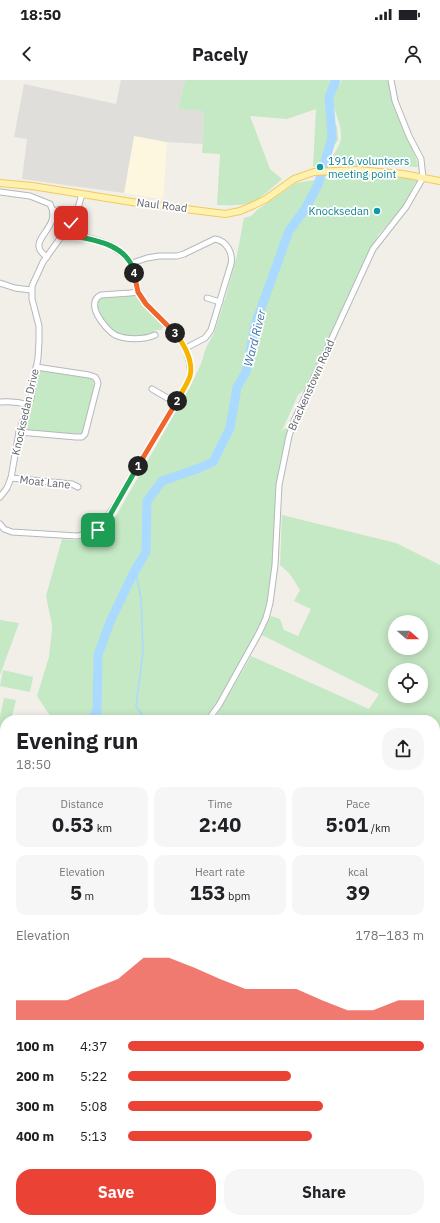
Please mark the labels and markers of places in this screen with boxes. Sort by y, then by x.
place label: 1916 volunteers meeting point [328,154,409,181]
marker: 1916 volunteers meeting point [315,162,325,172]
place label: Knocksedan [309,204,369,218]
pin [54,206,88,240]
marker: Knocksedan [372,206,382,216]
pin: 4 [124,263,144,283]
pin: 3 [165,323,185,343]
pin: 2 [167,391,187,411]
pin: 1 [128,456,148,476]
pin [81,513,115,547]

